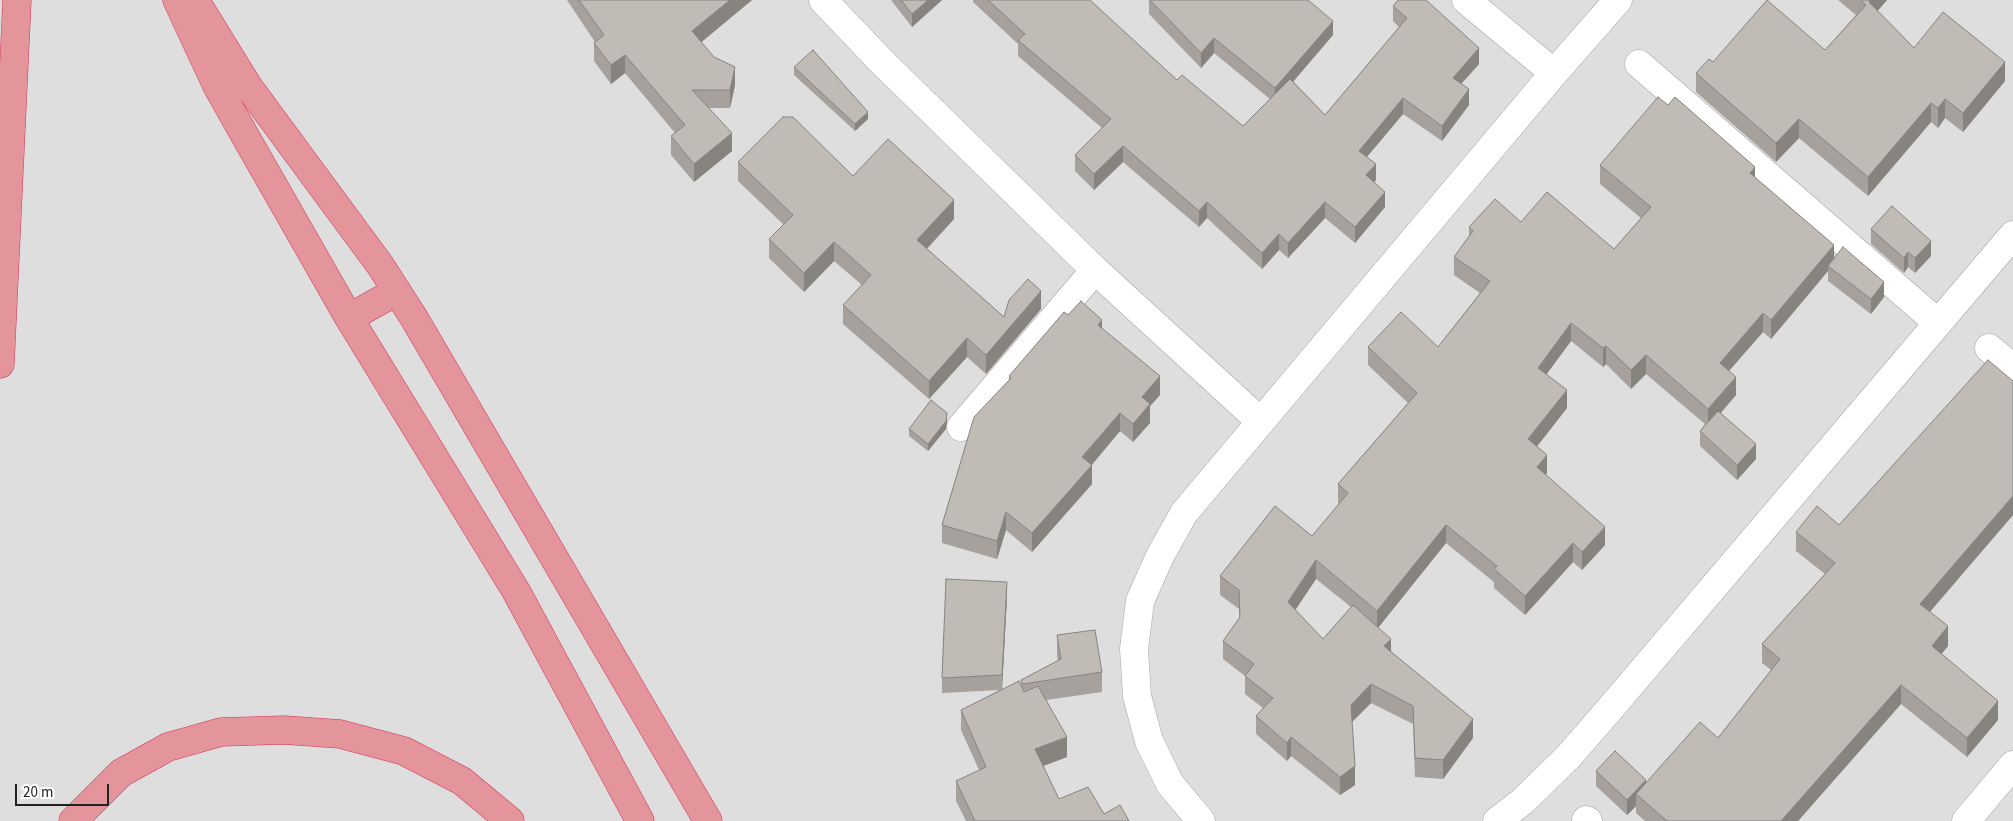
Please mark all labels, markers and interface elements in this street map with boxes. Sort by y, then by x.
scale bar [18,774,111,806]
text: 20 m [23,782,53,803]

